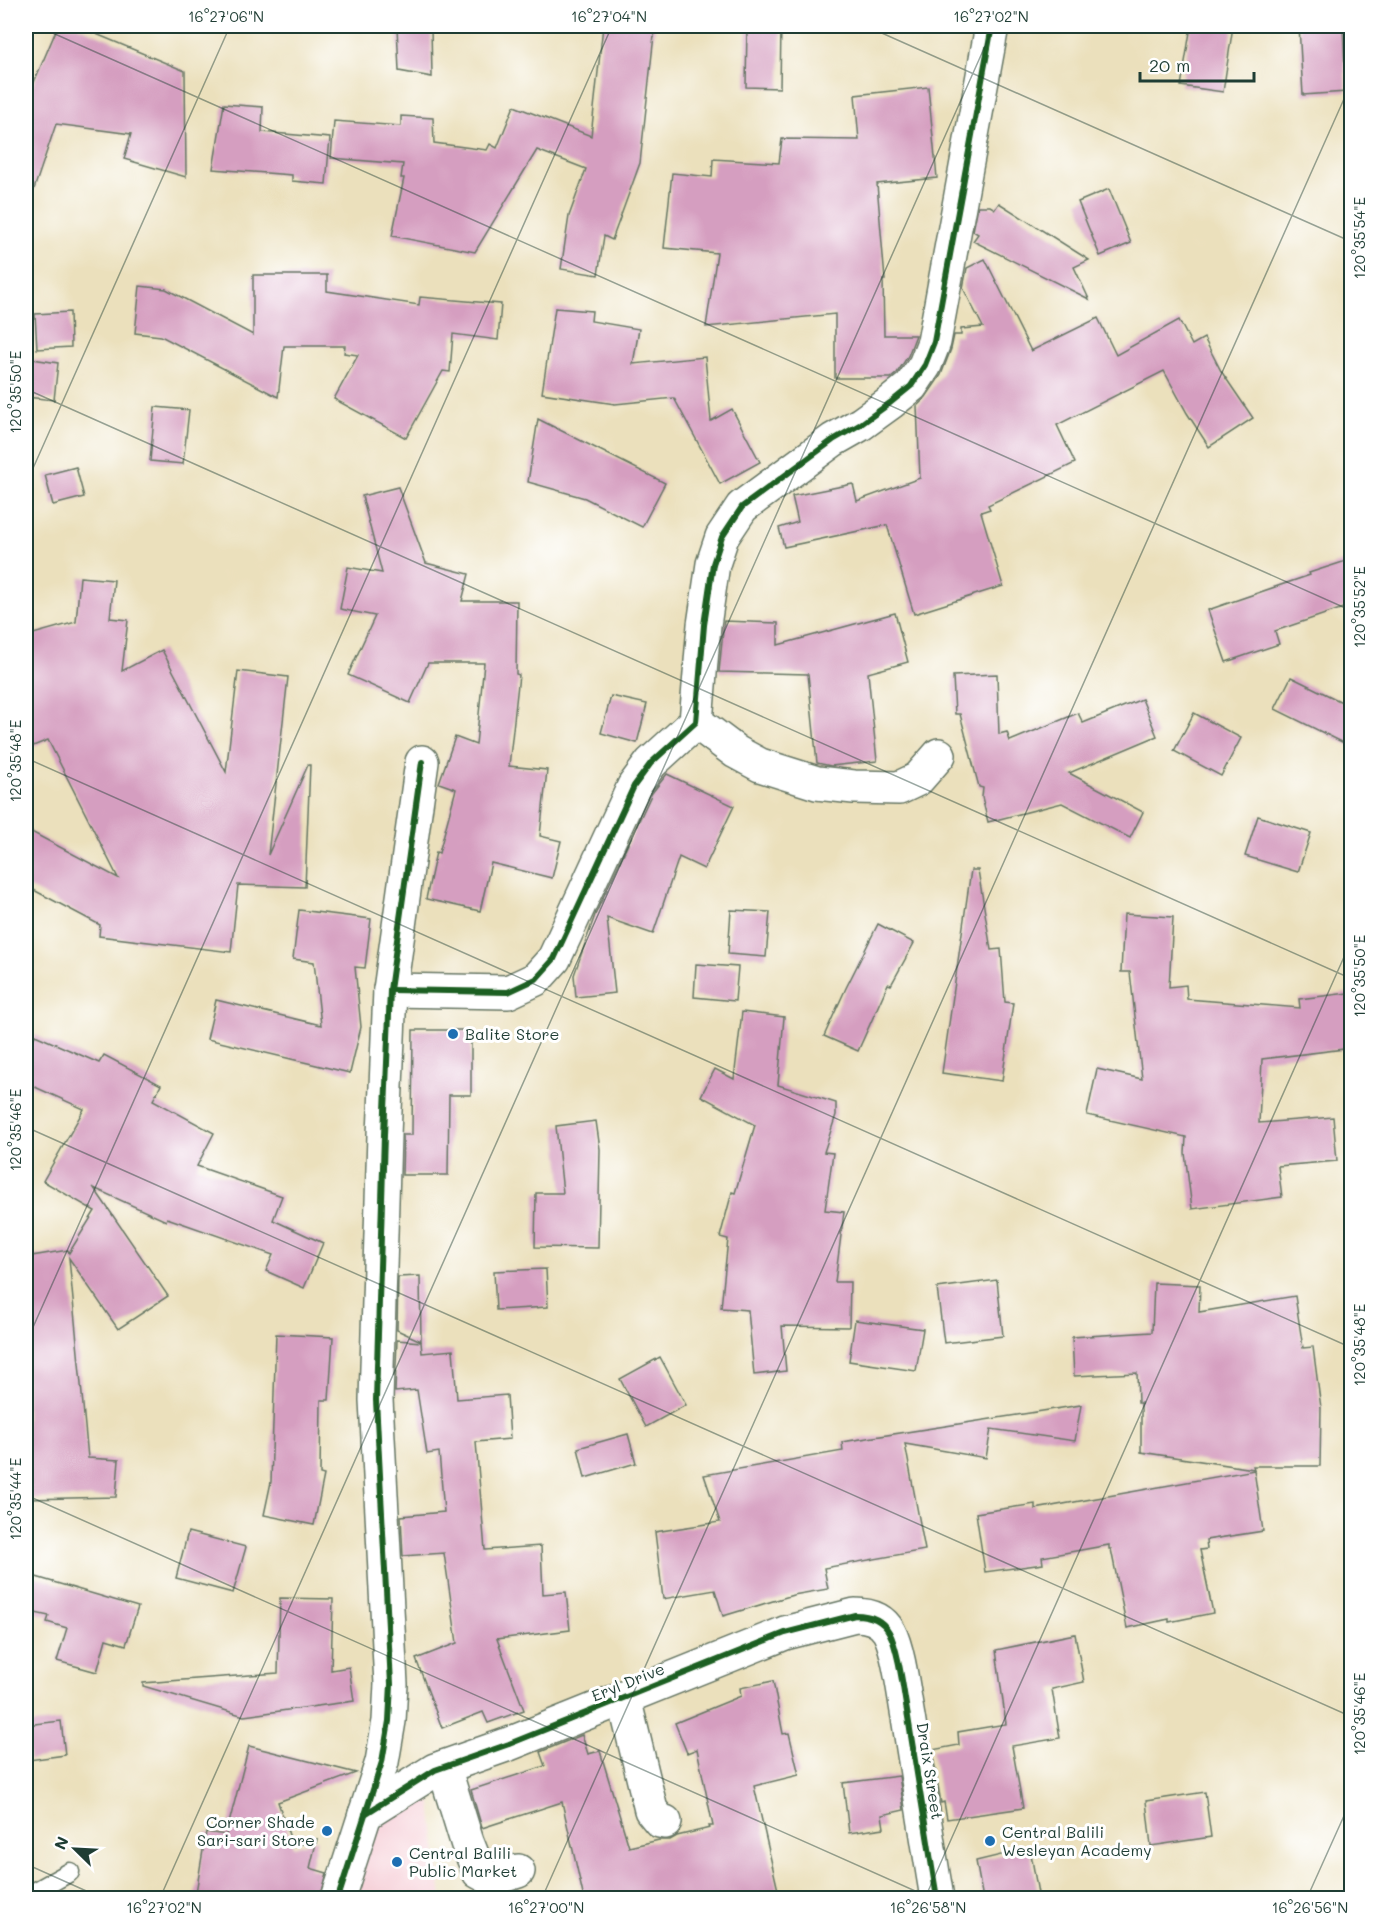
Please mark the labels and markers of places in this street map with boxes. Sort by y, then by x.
place label: Balite Store [465,1023,559,1044]
marker: Balite Store [446,1027,460,1041]
place label: Corner Shade Sari-sari Store [197,1811,315,1850]
place label: Central Balili Wesleyan Academy [1002,1821,1152,1860]
marker: Corner Shade Sari-sari Store [320,1824,334,1838]
marker: Central Balili Wesleyan Academy [983,1834,997,1848]
place label: Central Balili Public Market [409,1842,517,1881]
marker: Central Balili Public Market [390,1855,404,1869]

